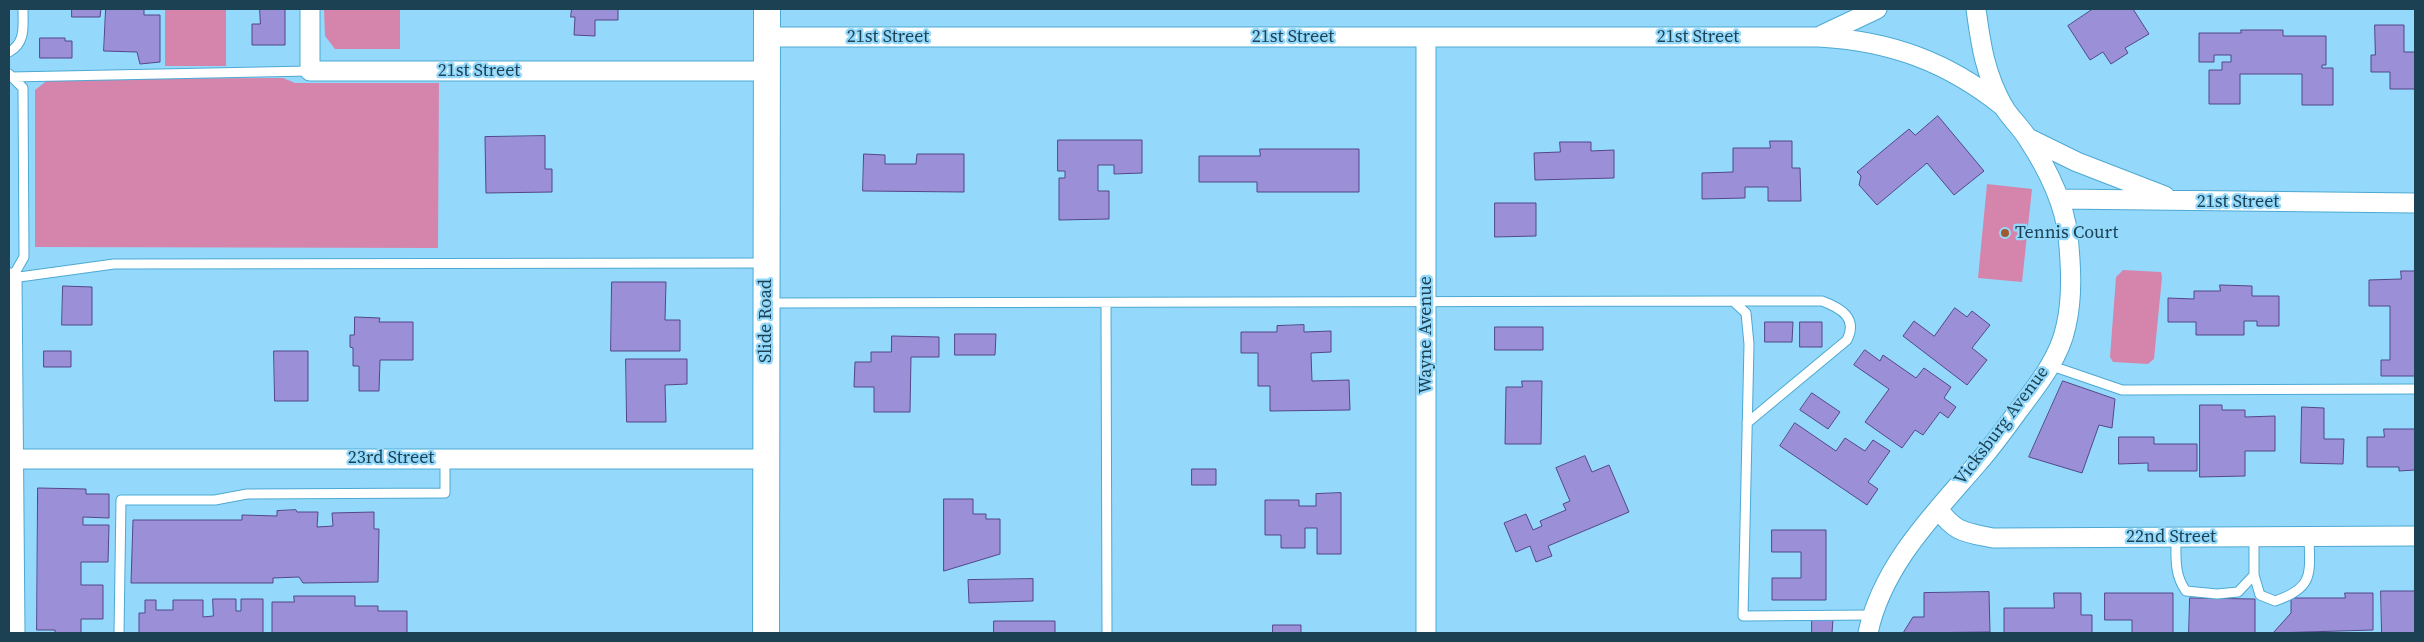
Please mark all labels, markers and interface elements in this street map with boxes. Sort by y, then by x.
street label: 21st Street [847,26,929,48]
street label: 21st Street [1252,26,1334,48]
street label: 21st Street [1657,26,1739,48]
street label: 21st Street [438,60,520,82]
street label: 21st Street [2197,191,2279,213]
place label: Tennis Court [2015,222,2118,244]
marker: Tennis Court [1999,227,2011,239]
street label: Wayne Avenue [1415,276,1437,394]
street label: Slide Road [755,279,777,363]
street label: Vicksburg Avenue [1950,362,2054,490]
street label: 23rd Street [348,447,434,469]
street label: 22nd Street [2126,526,2216,548]

